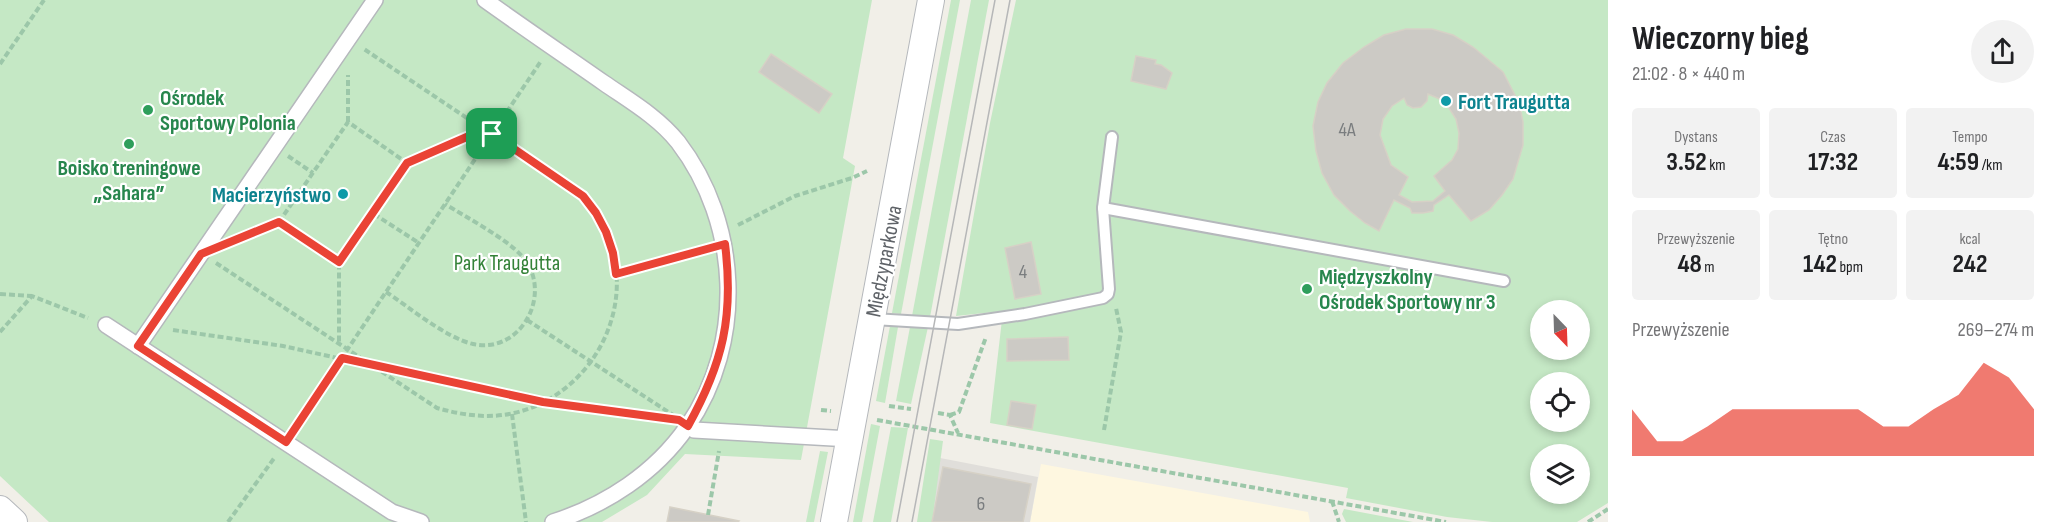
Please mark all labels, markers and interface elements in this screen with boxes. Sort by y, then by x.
text: Wieczorny bieg [1632,19,1809,59]
button: share [1971,20,2034,83]
text: 21:02 · 8 × 440 m [1632,62,1745,86]
place label: Ośrodek Sportowy Polonia [160,85,296,137]
place label: Fort Traugutta [1458,89,1570,116]
marker: Fort Traugutta [1439,94,1453,108]
marker: Ośrodek Sportowy Polonia [141,103,155,117]
pin [466,108,517,159]
icon: arrive [475,117,508,150]
house number: 4A [1339,118,1356,142]
text: Dystans [1674,128,1718,147]
text: Czas [1820,128,1846,147]
text: Tempo [1952,128,1988,147]
marker: Boisko treningowe „Sahara” [122,137,136,151]
text: 3.52 [1666,147,1707,178]
text: 17:32 [1808,147,1858,178]
text: 4:59 [1937,147,1979,178]
place label: Boisko treningowe „Sahara” [57,155,201,207]
text: km [1707,156,1726,175]
text: /km [1979,156,2003,175]
place label: Macierzyństwo [212,182,331,209]
marker: Macierzyństwo [336,187,350,201]
street label: Międzyparkowa [860,203,909,319]
text: Przewyższenie [1657,230,1735,249]
text: Tętno [1818,230,1848,249]
text: kcal [1959,230,1981,249]
text: 48 [1677,249,1702,280]
text: 142 [1803,249,1837,280]
text: 242 [1953,249,1987,280]
park label: Park Traugutta [454,250,560,277]
text: m [1702,258,1715,277]
text: bpm [1837,258,1863,277]
house number: 4 [1019,260,1027,284]
place label: Międzyszkolny Ośrodek Sportowy nr 3 [1319,264,1496,316]
marker: Międzyszkolny Ośrodek Sportowy nr 3 [1300,282,1314,296]
north arrow [1530,300,1590,360]
map controls [1530,300,1590,504]
text: Przewyższenie [1632,318,1730,342]
text: 269–274 m [1958,318,2034,342]
button: locate [1530,372,1590,432]
button: layers [1530,444,1590,504]
house number: 6 [977,492,985,516]

